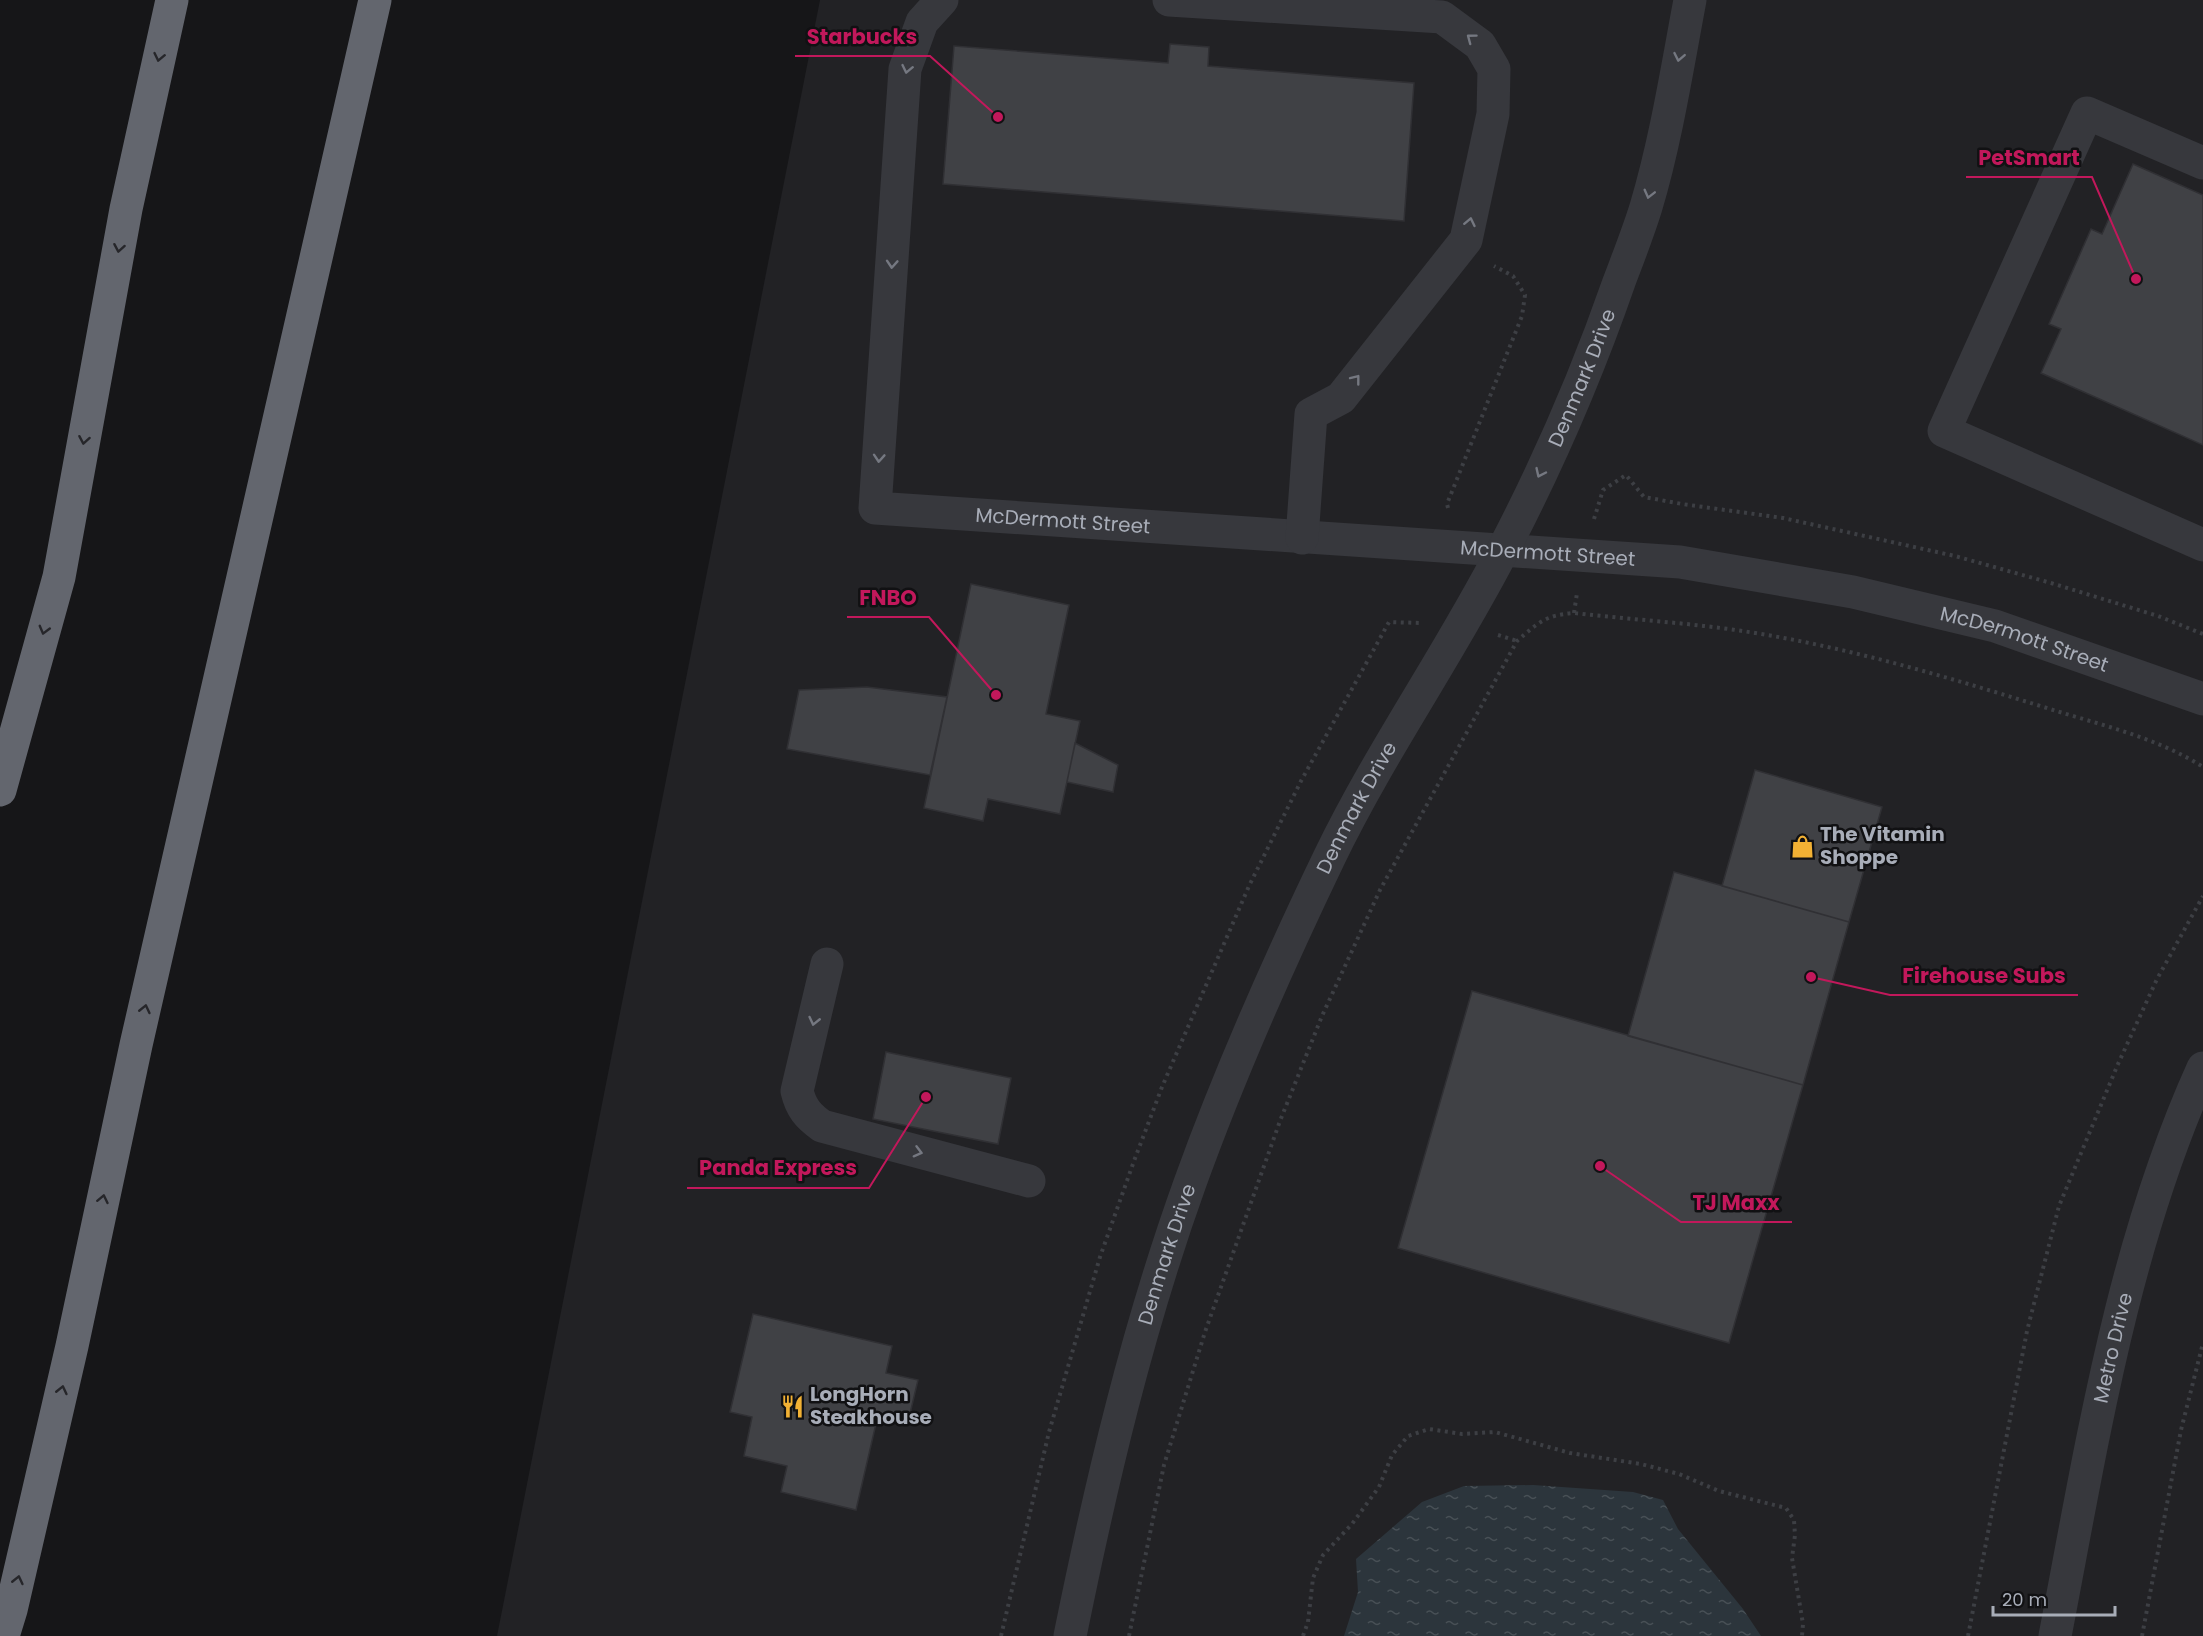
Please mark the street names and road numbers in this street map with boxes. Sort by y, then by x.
street label: Denmark Drive [1541,305,1622,451]
street label: McDermott Street [974,501,1151,540]
street label: McDermott Street [1459,533,1636,573]
street label: McDermott Street [1937,599,2112,679]
street label: Denmark Drive [1309,736,1403,879]
street label: Denmark Drive [1131,1180,1203,1328]
street label: Metro Drive [2086,1289,2139,1406]

